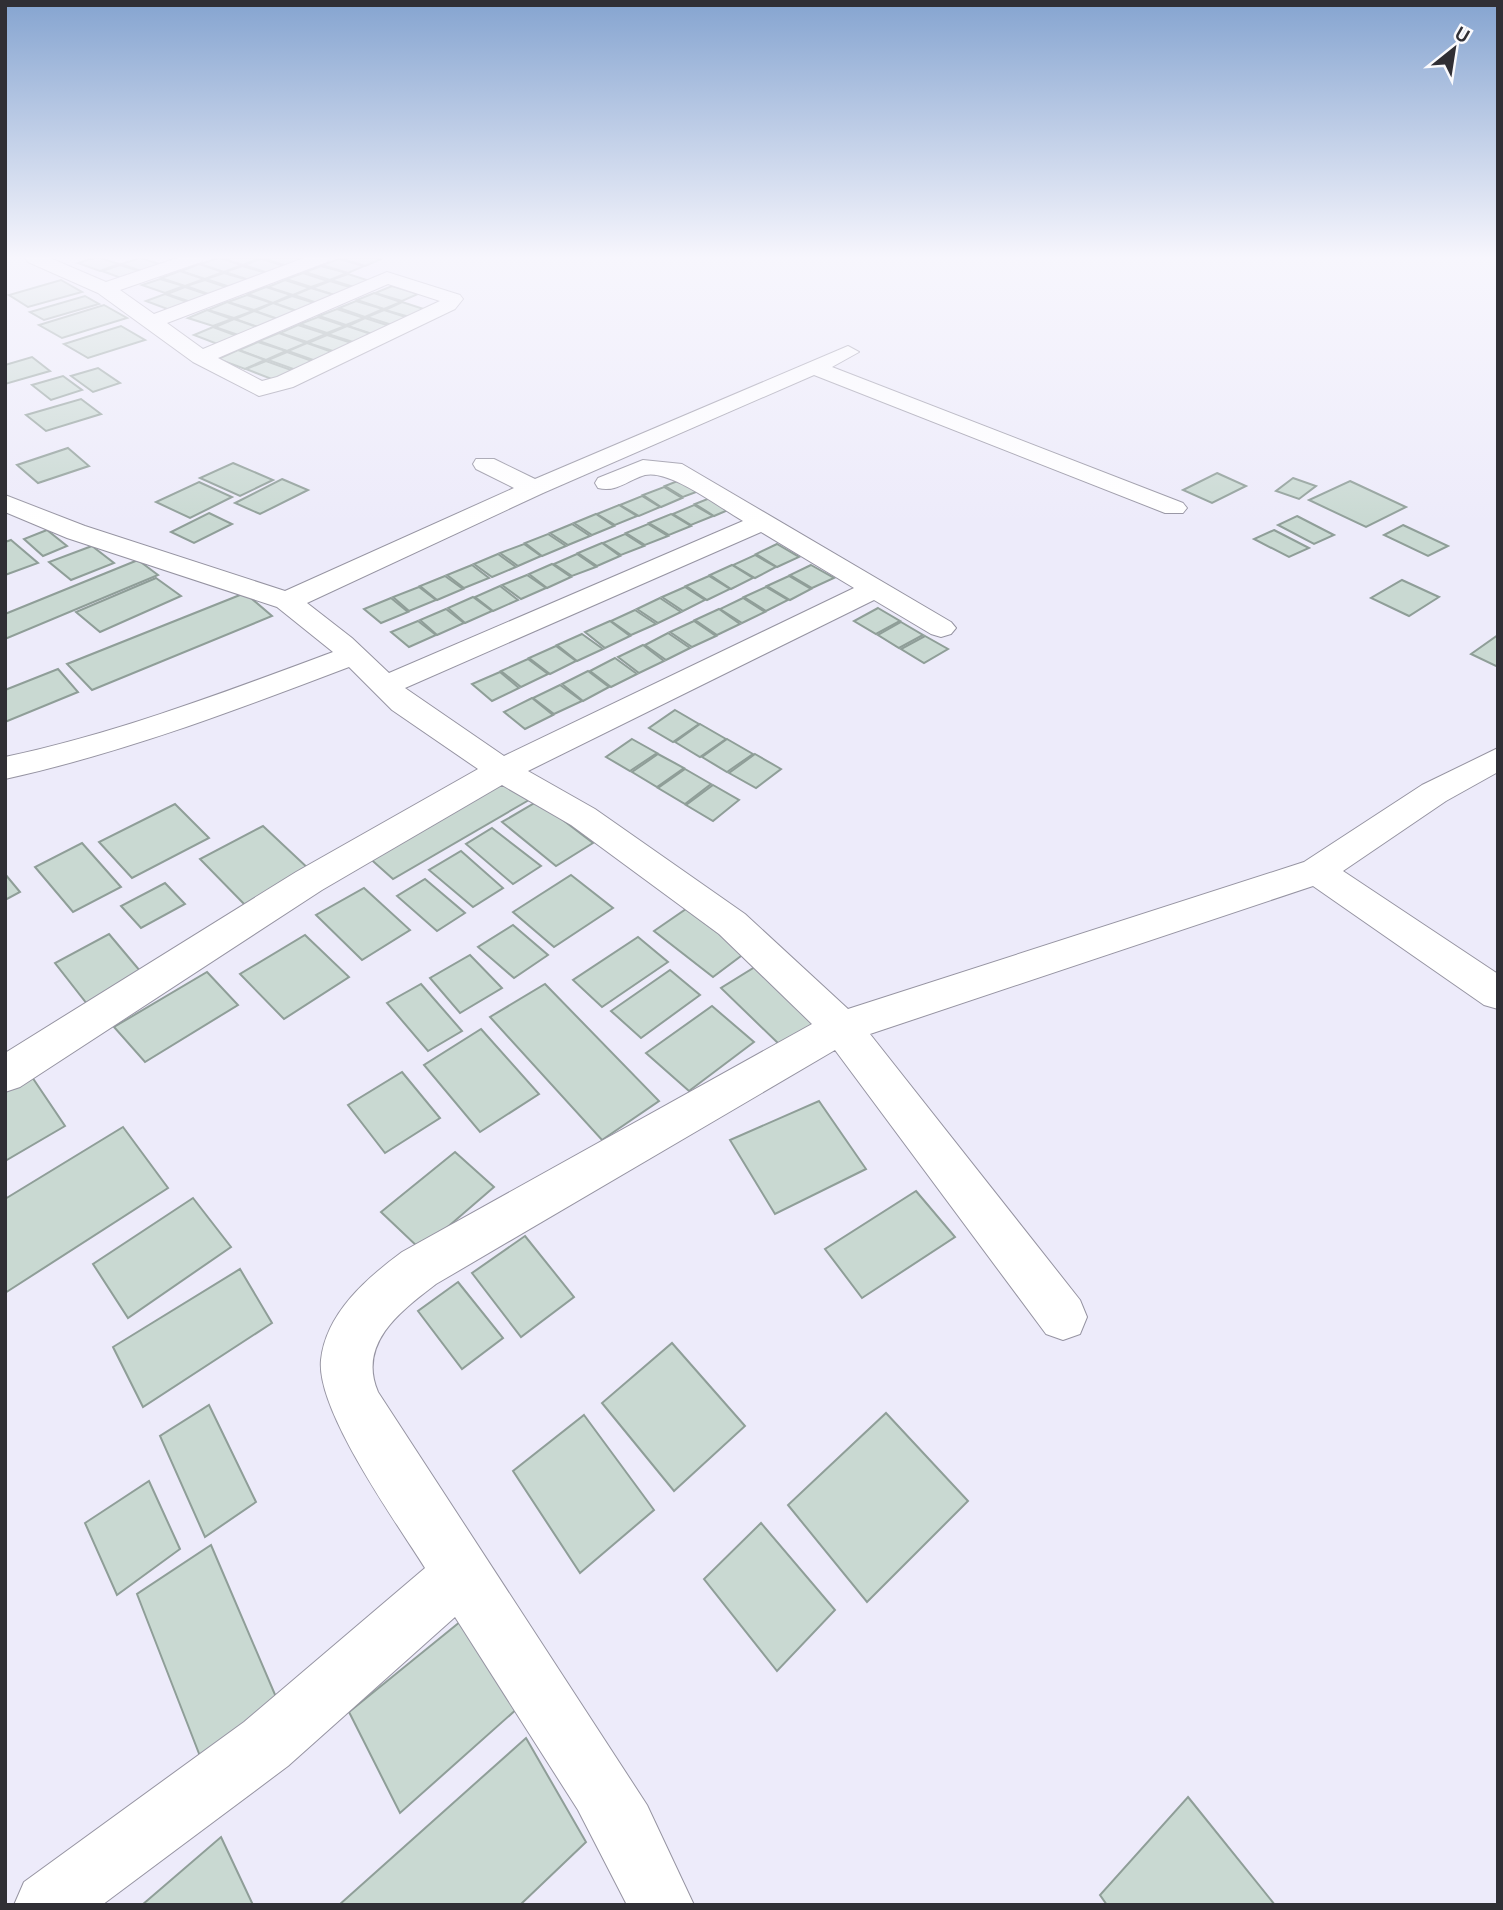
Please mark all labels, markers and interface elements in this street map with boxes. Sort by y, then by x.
north arrow [1419,14,1489,84]
text: U [1450,21,1474,49]

